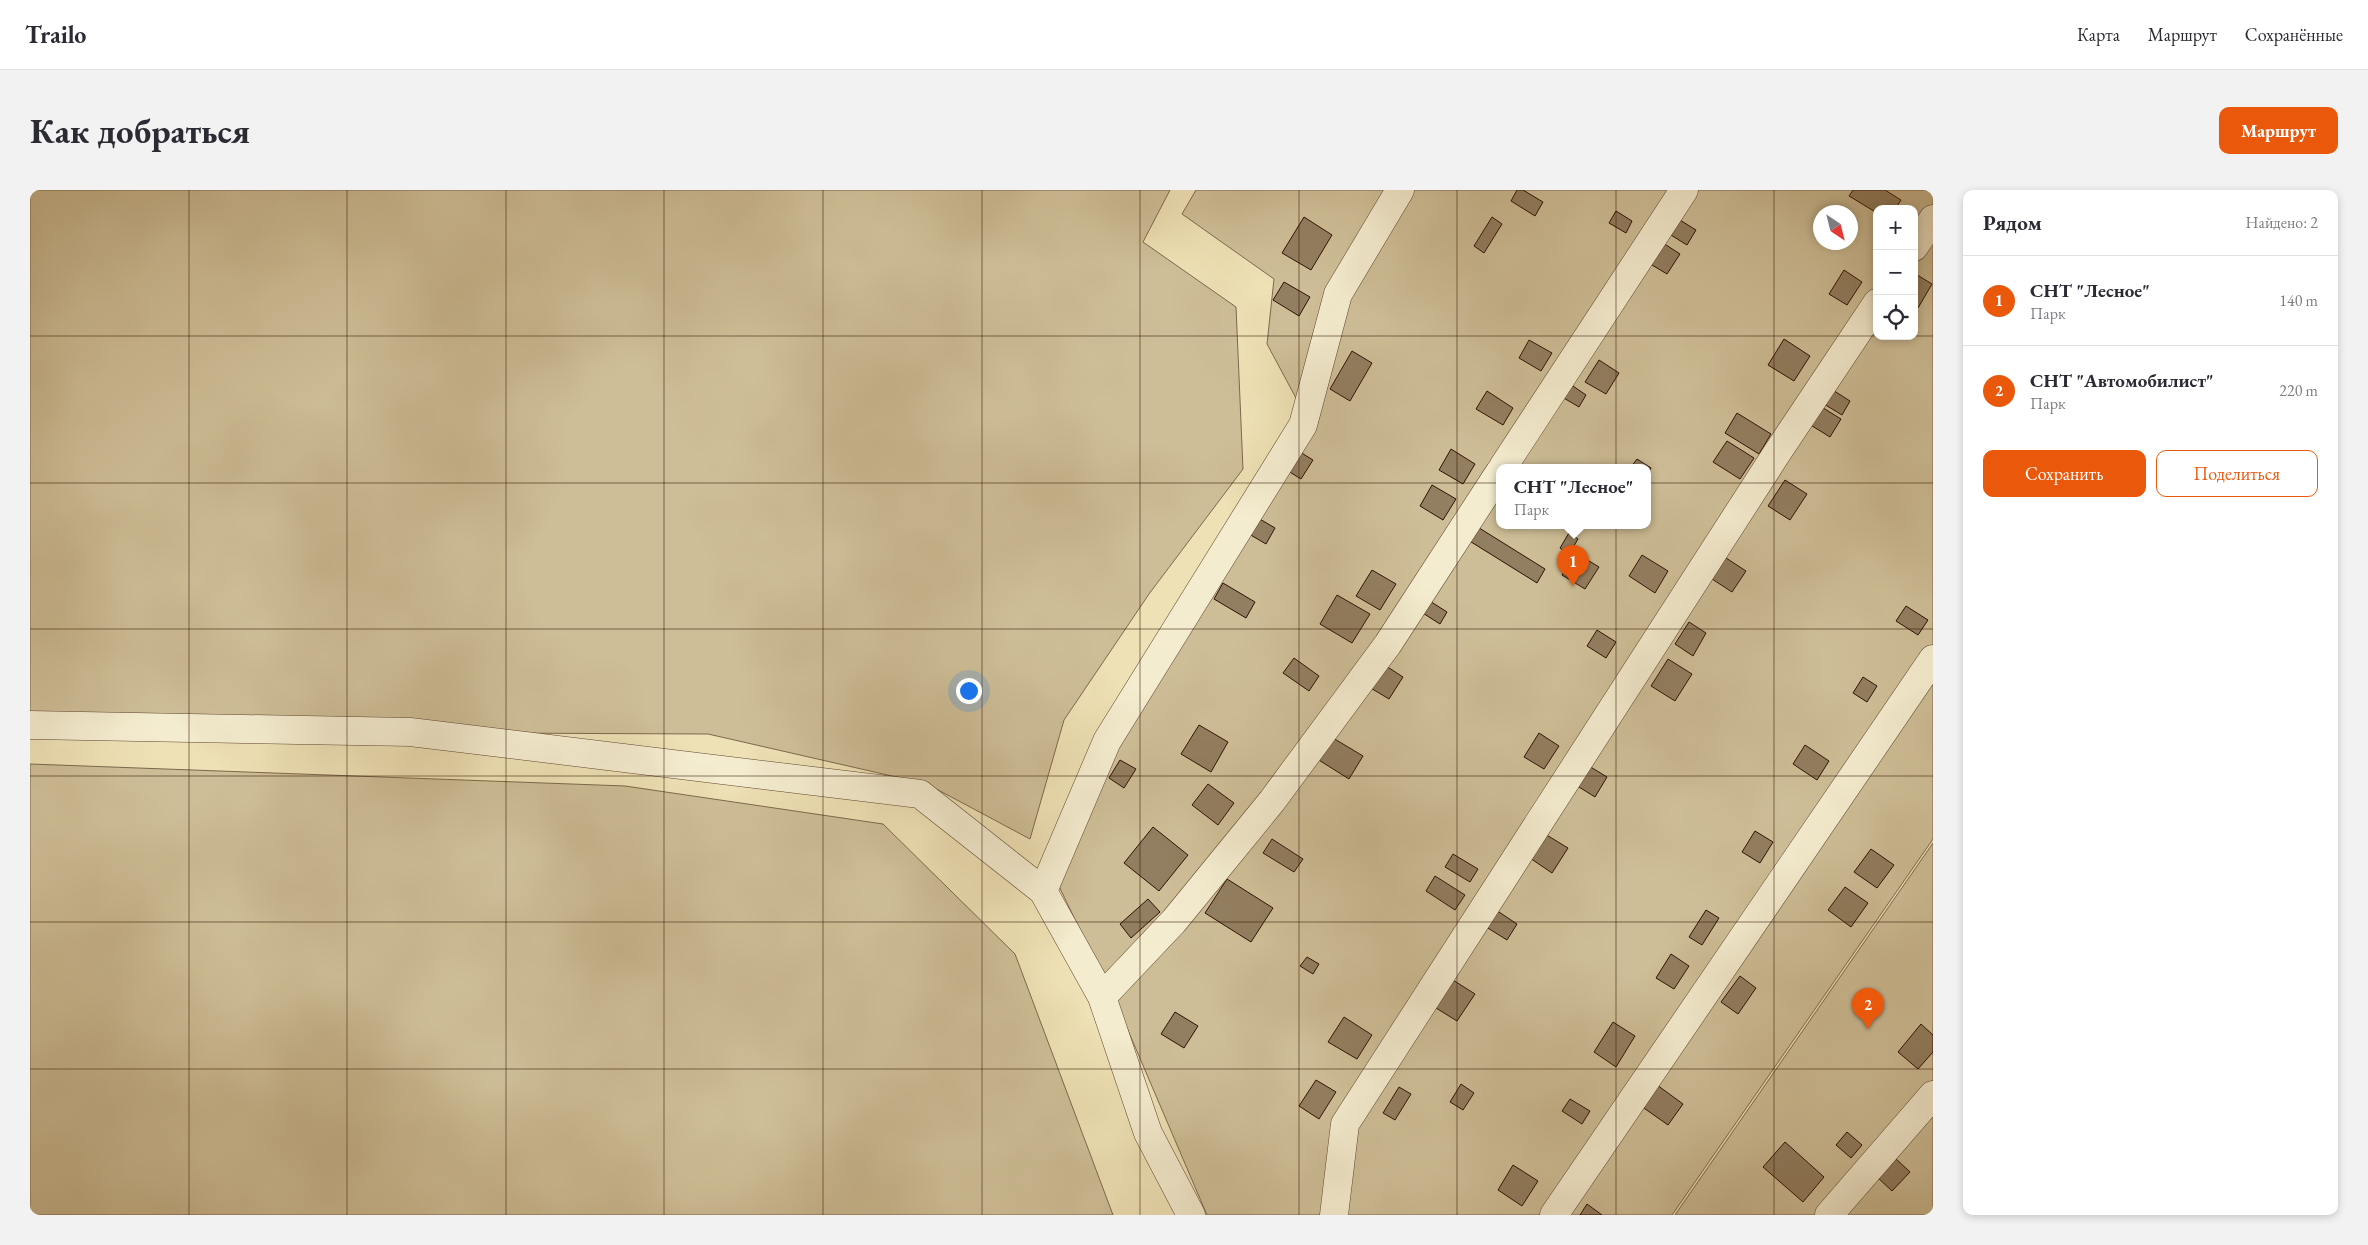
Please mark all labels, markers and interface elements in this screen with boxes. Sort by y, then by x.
text: Trailo [25,19,86,50]
text: Карта [2077,23,2120,46]
text: Маршрут [2148,23,2217,46]
text: Сохранённые [2245,23,2343,46]
button: Маршрут [2219,107,2338,154]
text: Как добраться [30,108,250,153]
north arrow [1813,205,1858,250]
map controls [1873,205,1918,340]
button: + [1873,205,1918,250]
text: Рядом [1983,209,2042,236]
text: Найдено: 2 [2246,212,2318,233]
button: − [1873,250,1918,295]
text: СНТ "Лесное" [2030,278,2150,303]
text: 1 [1995,290,2003,311]
text: 140 m [2279,290,2318,311]
button: locate [1873,295,1918,340]
text: Парк [2030,303,2066,324]
text: СНТ "Автомобилист" [2030,368,2214,393]
text: 2 [1995,380,2003,401]
text: 220 m [2279,380,2318,401]
text: Парк [2030,393,2066,414]
button: Сохранить [1983,450,2146,497]
button: Поделиться [2156,450,2318,497]
popup [1496,464,1651,529]
text: СНТ "Лесное" [1514,474,1633,499]
text: Парк [1514,499,1549,520]
pin: 1 [1557,545,1589,586]
your location [956,678,982,704]
pin: 2 [1852,988,1884,1029]

